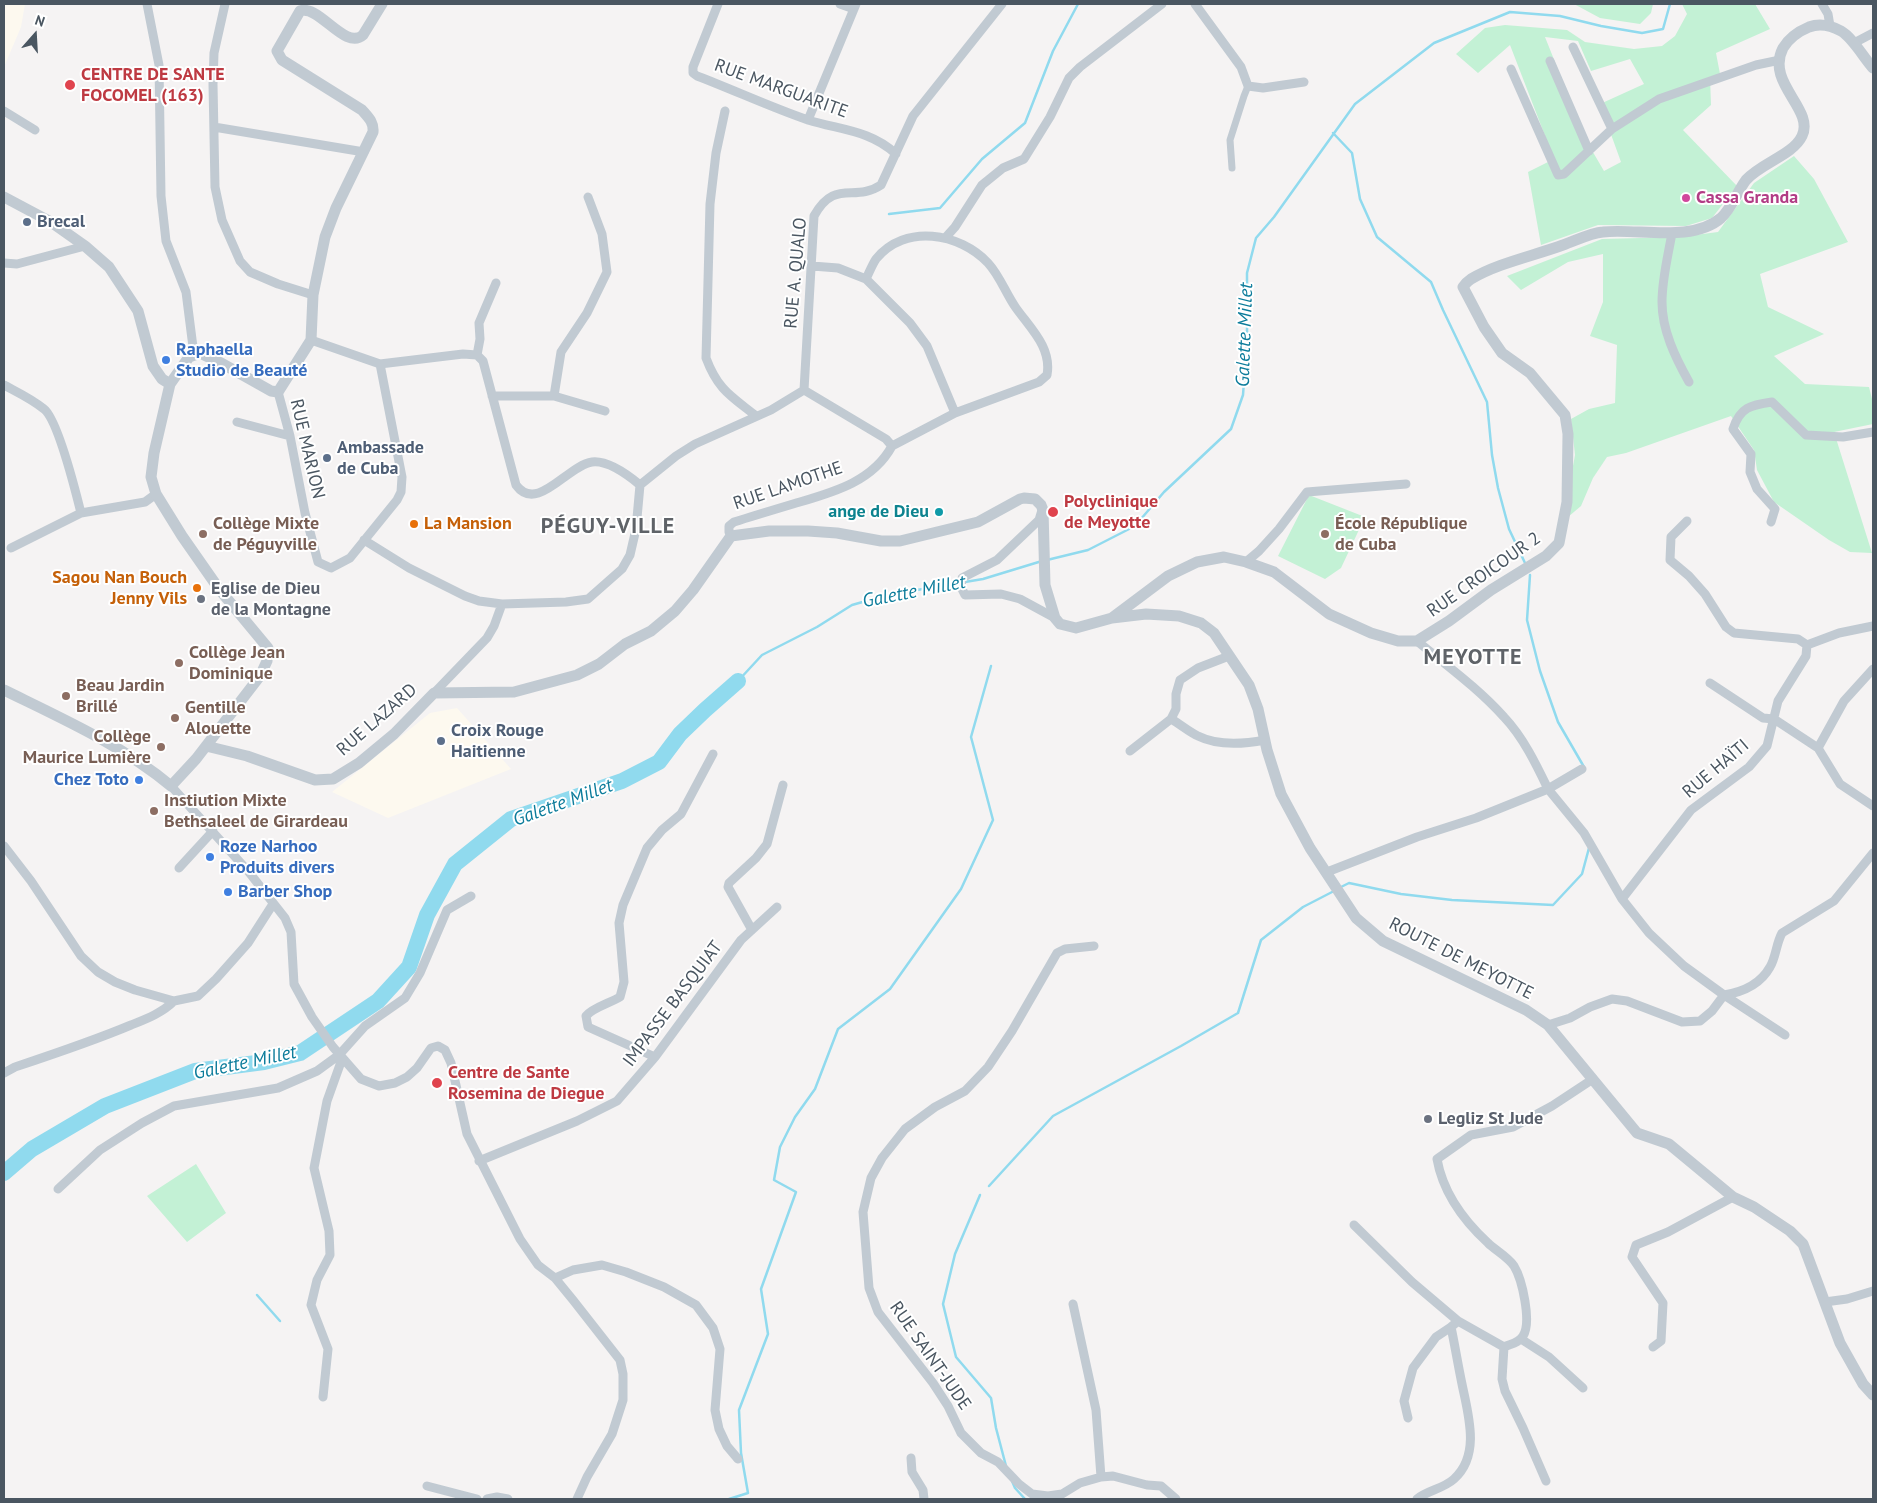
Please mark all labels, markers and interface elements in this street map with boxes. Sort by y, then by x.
north arrow [10,10,60,60]
text: N [33,11,47,31]
street label: RUE MARGUARITE [711,55,851,123]
place label: CENTRE DE SANTE FOCOMEL (163) [81,64,225,106]
marker: CENTRE DE SANTE FOCOMEL (163) [63,78,77,92]
place label: Cassa Granda [1696,187,1798,209]
marker: Cassa Granda [1680,192,1692,204]
place label: Brecal [37,211,85,233]
marker: Brecal [21,216,33,228]
street label: RUE A. QUALO [780,216,812,330]
water label: Galette Millet [1232,282,1258,388]
place label: Raphaella Studio de Beauté [176,339,307,382]
marker: Raphaella Studio de Beauté [160,354,172,366]
street label: RUE MARION [285,397,329,501]
place label: Ambassade de Cuba [337,437,424,479]
marker: Ambassade de Cuba [321,452,333,464]
street label: RUE LAMOTHE [730,457,846,515]
place label: Polyclinique de Meyotte [1064,491,1158,534]
place label: ange de Dieu [828,501,929,523]
marker: Polyclinique de Meyotte [1046,505,1060,519]
marker: ange de Dieu [933,506,945,518]
place label: Collège Mixte de Péguyville [213,513,319,556]
place label: La Mansion [424,513,512,535]
place label: École République de Cuba [1335,513,1467,556]
district label: PÉGUY-VILLE [539,514,677,540]
marker: La Mansion [408,518,420,530]
marker: Collège Mixte de Péguyville [197,528,209,540]
marker: École République de Cuba [1319,528,1331,540]
street label: RUE CROICOUR 2 [1423,528,1545,622]
place label: Sagou Nan Bouch Jenny Vils [52,567,187,610]
water label: Galette Millet [861,571,967,613]
place label: Eglise de Dieu de la Montagne [211,578,331,620]
marker: Sagou Nan Bouch Jenny Vils [191,582,203,594]
marker: Eglise de Dieu de la Montagne [195,593,207,605]
place label: Collège Jean Dominique [189,642,285,684]
district label: MEYOTTE [1423,645,1523,671]
marker: Collège Jean Dominique [173,657,185,669]
place label: Beau Jardin Brillé [76,675,165,718]
street label: RUE LAZARD [333,679,421,761]
marker: Beau Jardin Brillé [60,690,72,702]
place label: Gentille Alouette [185,697,251,740]
marker: Gentille Alouette [169,712,181,724]
place label: Croix Rouge Haitienne [451,720,544,762]
place label: Collège Maurice Lumière [23,726,151,769]
marker: Croix Rouge Haitienne [435,735,447,747]
street label: RUE HAÏTI [1678,735,1754,803]
marker: Collège Maurice Lumière [155,741,167,753]
place label: Chez Toto [54,769,129,791]
marker: Chez Toto [133,774,145,786]
water label: Galette Millet [510,774,616,832]
place label: Instiution Mixte Bethsaleel de Girardeau [164,790,348,832]
marker: Instiution Mixte Bethsaleel de Girardeau [148,805,160,817]
place label: Roze Narhoo Produits divers [220,836,334,879]
marker: Roze Narhoo Produits divers [204,851,216,863]
place label: Barber Shop [238,881,332,903]
marker: Barber Shop [222,886,234,898]
street label: ROUTE DE MEYOTTE [1385,913,1537,1005]
street label: IMPASSE BASQUIAT [619,937,727,1071]
water label: Galette Millet [192,1041,298,1085]
place label: Centre de Sante Rosemina de Diegue [448,1062,604,1104]
marker: Centre de Sante Rosemina de Diegue [430,1076,444,1090]
place label: Legliz St Jude [1438,1108,1543,1130]
marker: Legliz St Jude [1422,1113,1434,1125]
street label: RUE SAINT-JUDE [885,1298,975,1414]

